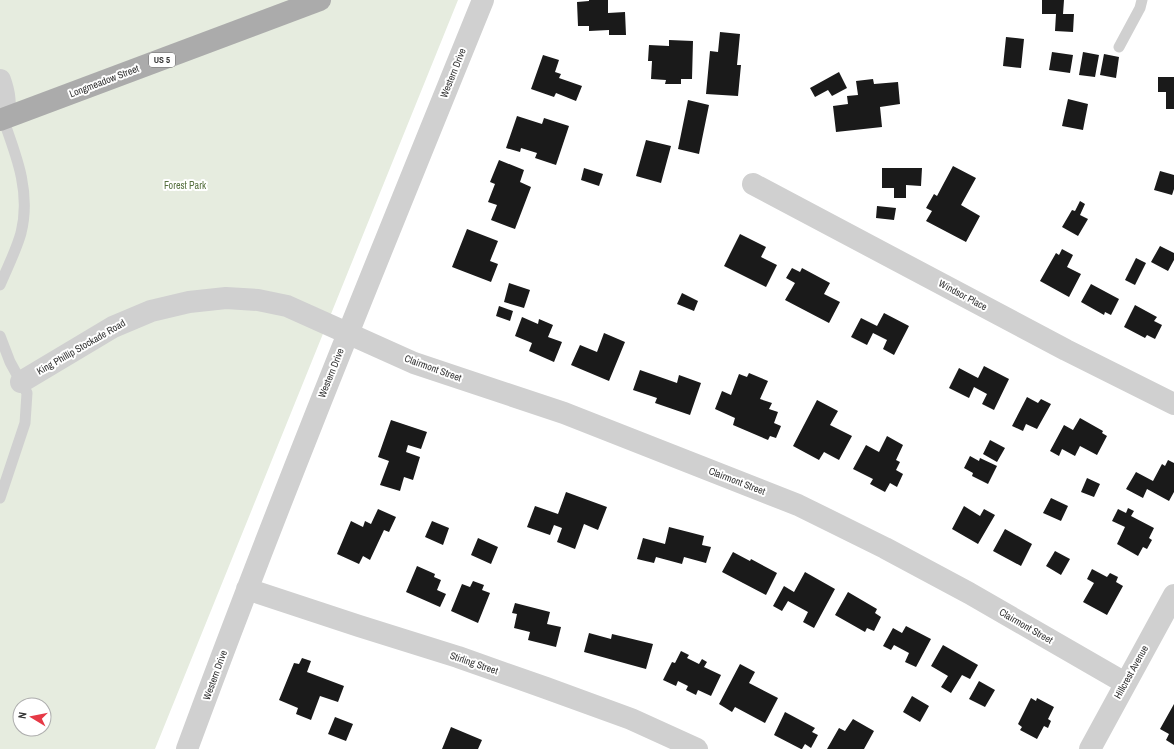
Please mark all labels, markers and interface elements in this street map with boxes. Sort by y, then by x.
street label: Western Drive [437,46,469,100]
road number: US 5 [149,53,175,67]
street label: Longmeadow Street [67,62,141,100]
park label: Forest Park [164,179,207,192]
street label: Windsor Place [936,277,990,313]
street label: King Phillip Stockade Road [34,316,128,378]
street label: Western Drive [315,346,347,400]
street label: Clairmont Street [403,352,464,385]
street label: Clairmont Street [707,464,768,498]
street label: Clairmont Street [997,605,1056,647]
street label: Hillcrest Avenue [1111,643,1151,701]
street label: Western Drive [200,648,230,702]
street label: Stirling Street [448,649,501,678]
north arrow [12,697,52,737]
text: N [15,711,30,720]

